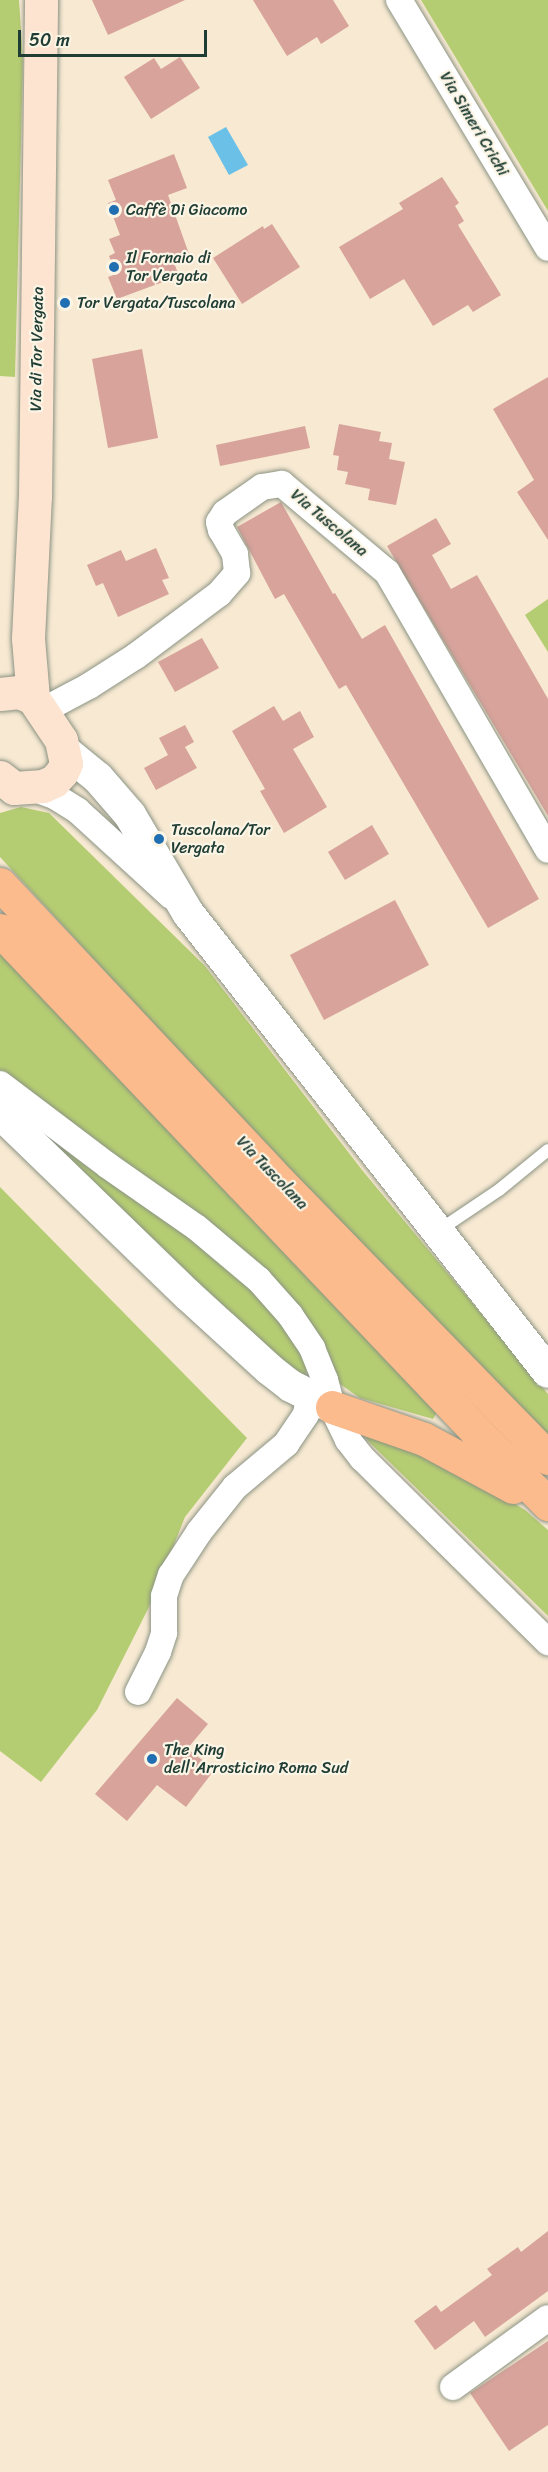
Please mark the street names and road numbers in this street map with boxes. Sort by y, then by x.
street label: Via Simeri Crichi [435,68,513,180]
street label: Via di Tor Vergata [26,287,48,411]
street label: Via Tuscolana [286,485,372,561]
street label: Via Tuscolana [232,1132,312,1214]

